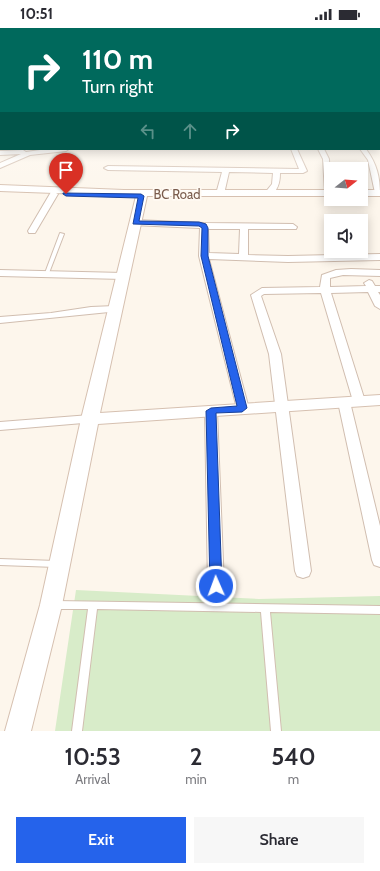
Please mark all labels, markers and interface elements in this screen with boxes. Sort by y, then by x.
text: 10:51 [20,5,53,23]
text: 110 m [82,42,153,76]
icon: right [16,44,68,96]
text: Turn right [82,76,153,98]
icon: left [137,120,159,142]
icon: ahead [179,120,201,142]
icon: right [221,120,243,142]
pin [49,153,83,194]
icon: arrive [55,159,77,181]
north arrow [324,162,368,206]
map controls [324,162,368,258]
street label: BC Road [154,186,200,202]
button: sound [324,214,368,258]
position arrow [195,565,237,607]
text: 10:53 [64,742,121,771]
text: 2 [190,742,202,771]
text: 540 [271,742,316,771]
text: Arrival [75,771,110,787]
text: min [185,771,207,787]
text: m [288,771,299,787]
button: Exit [16,817,186,863]
button: Share [194,817,364,863]

